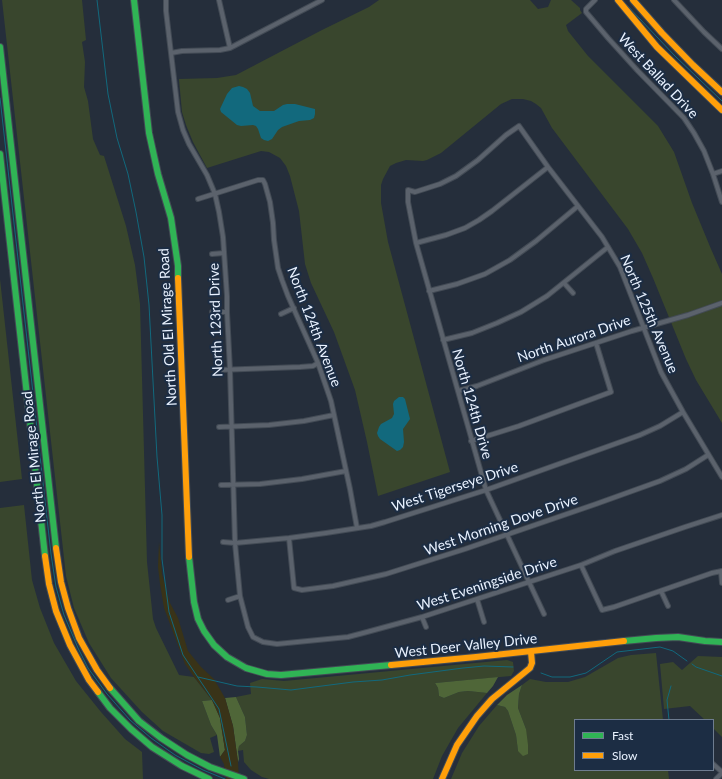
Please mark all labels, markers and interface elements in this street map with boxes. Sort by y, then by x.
street label: West Ballad Drive [614,30,702,122]
street label: North Old El Mirage Road [155,248,181,406]
street label: North 125th Avenue [616,252,682,376]
street label: North 123rd Drive [206,263,226,377]
street label: North 124th Avenue [283,265,345,389]
street label: North Aurora Drive [515,312,633,366]
street label: North 124th Drive [448,347,496,461]
street label: North El Mirage Road [19,390,49,524]
street label: West Tigerseye Drive [390,459,520,515]
street label: West Morning Dove Drive [422,491,580,559]
street label: West Eveningside Drive [415,553,559,615]
street label: West Deer Valley Drive [394,630,538,662]
legend [574,719,714,771]
text: Fast [612,728,633,743]
text: Slow [612,748,637,763]

